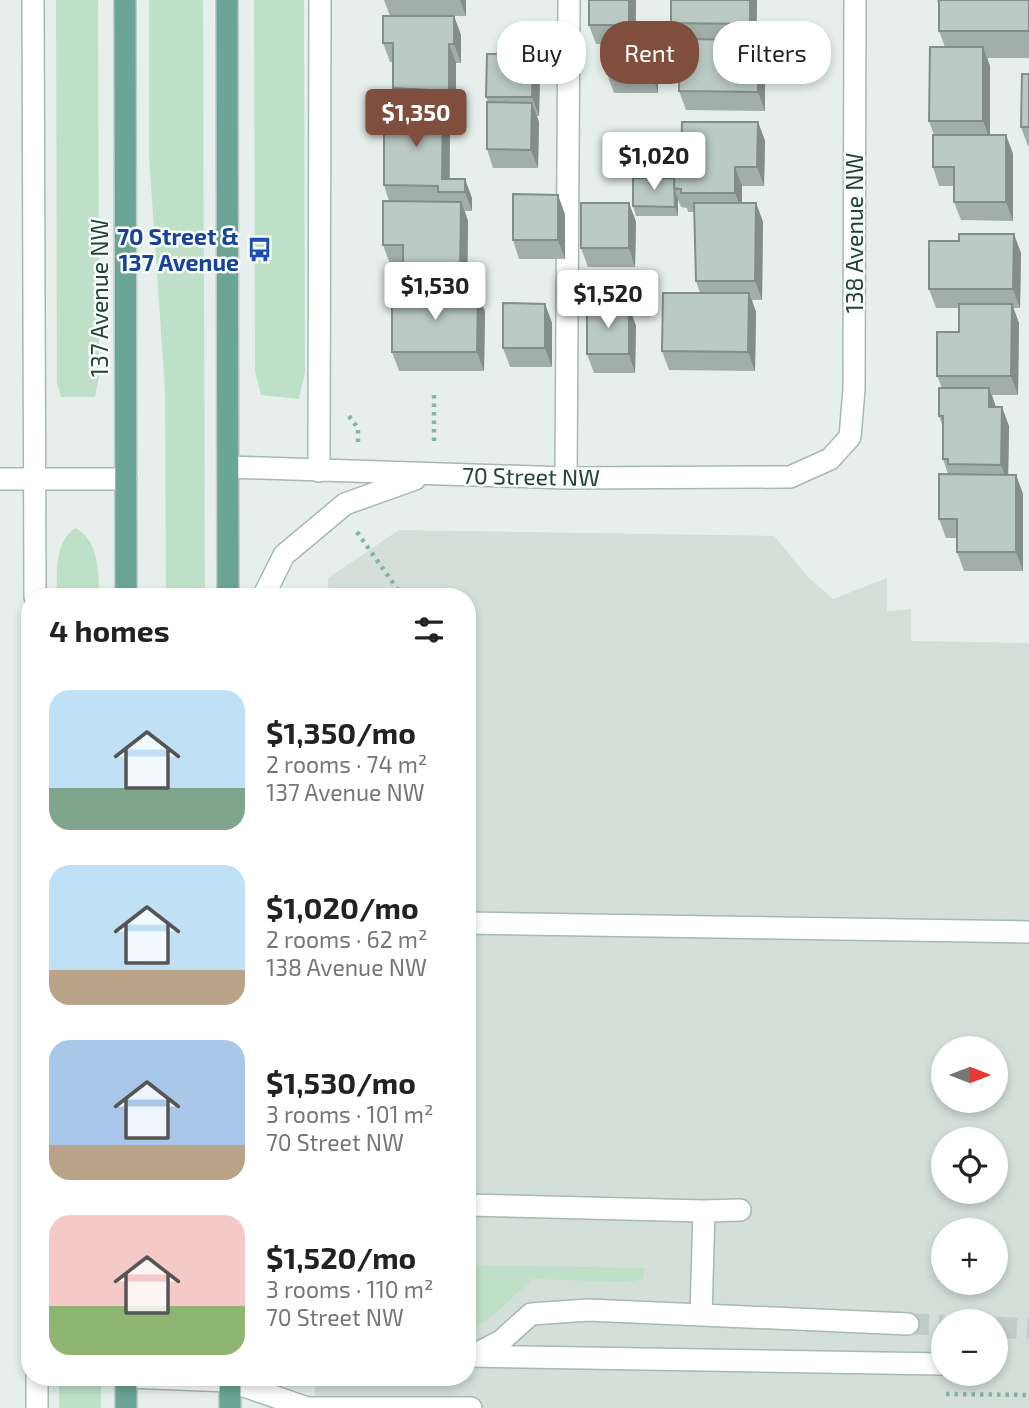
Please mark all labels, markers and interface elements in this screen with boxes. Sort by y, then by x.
chip: Buy [497,21,586,84]
chip: Rent [600,21,699,84]
chip: Filters [713,21,831,84]
pin: $1,350 [359,90,473,149]
text: $1,350 [381,98,451,126]
pin: $1,020 [597,132,711,192]
text: $1,020 [618,141,690,169]
street label: 138 Avenue NW [840,152,868,313]
street label: 137 Avenue NW [85,219,113,377]
place label: 70 Street & 137 Avenue [117,222,239,276]
bus stop icon: 70 Street & 137 Avenue [245,236,273,264]
pin: $1,530 [378,262,492,322]
pin: $1,520 [551,270,665,330]
text: $1,530 [400,271,470,299]
text: $1,520 [573,279,643,307]
street label: 70 Street NW [462,461,600,491]
icon: filters [410,611,448,649]
text: 4 homes [49,612,170,648]
text: $1,350/mo [266,714,416,750]
icon: home [105,718,189,802]
text: 2 rooms · 74 m² [266,750,427,778]
text: 137 Avenue NW [266,778,425,806]
text: $1,020/mo [266,889,419,925]
icon: home [105,893,189,977]
text: 2 rooms · 62 m² [266,925,428,953]
text: 138 Avenue NW [266,953,427,981]
north arrow [931,1036,1008,1113]
map controls [931,1036,1008,1386]
text: $1,530/mo [266,1064,416,1100]
icon: home [105,1068,189,1152]
text: 3 rooms · 101 m² [266,1100,433,1128]
button: locate [931,1127,1008,1204]
text: 70 Street NW [266,1128,404,1156]
button: + [931,1218,1008,1295]
text: $1,520/mo [266,1239,416,1275]
icon: home [105,1243,189,1327]
text: 3 rooms · 110 m² [266,1275,433,1303]
text: 70 Street NW [266,1303,404,1331]
button: − [931,1309,1008,1386]

